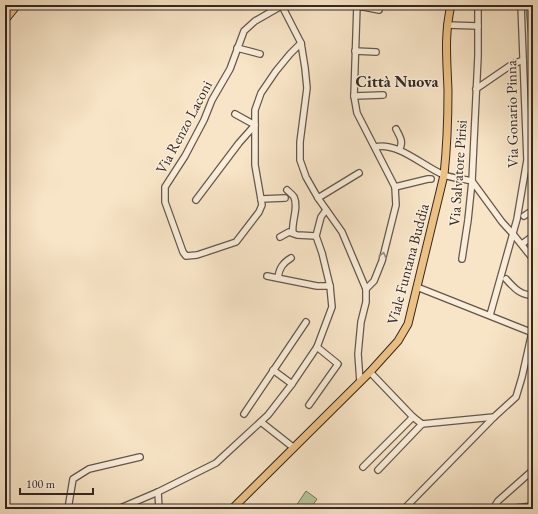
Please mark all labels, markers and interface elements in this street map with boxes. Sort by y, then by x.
street label: Via Gonario Pinna [501,60,522,168]
district label: Città Nuova [356,71,439,92]
street label: Via Renzo Laconi [151,77,216,177]
street label: Via Salvatore Pirisi [444,119,471,227]
street label: Viale Funtana Buddia [382,201,433,326]
one-way arrow [379,252,387,259]
scale bar [20,470,93,496]
text: 100 m [26,476,56,492]

